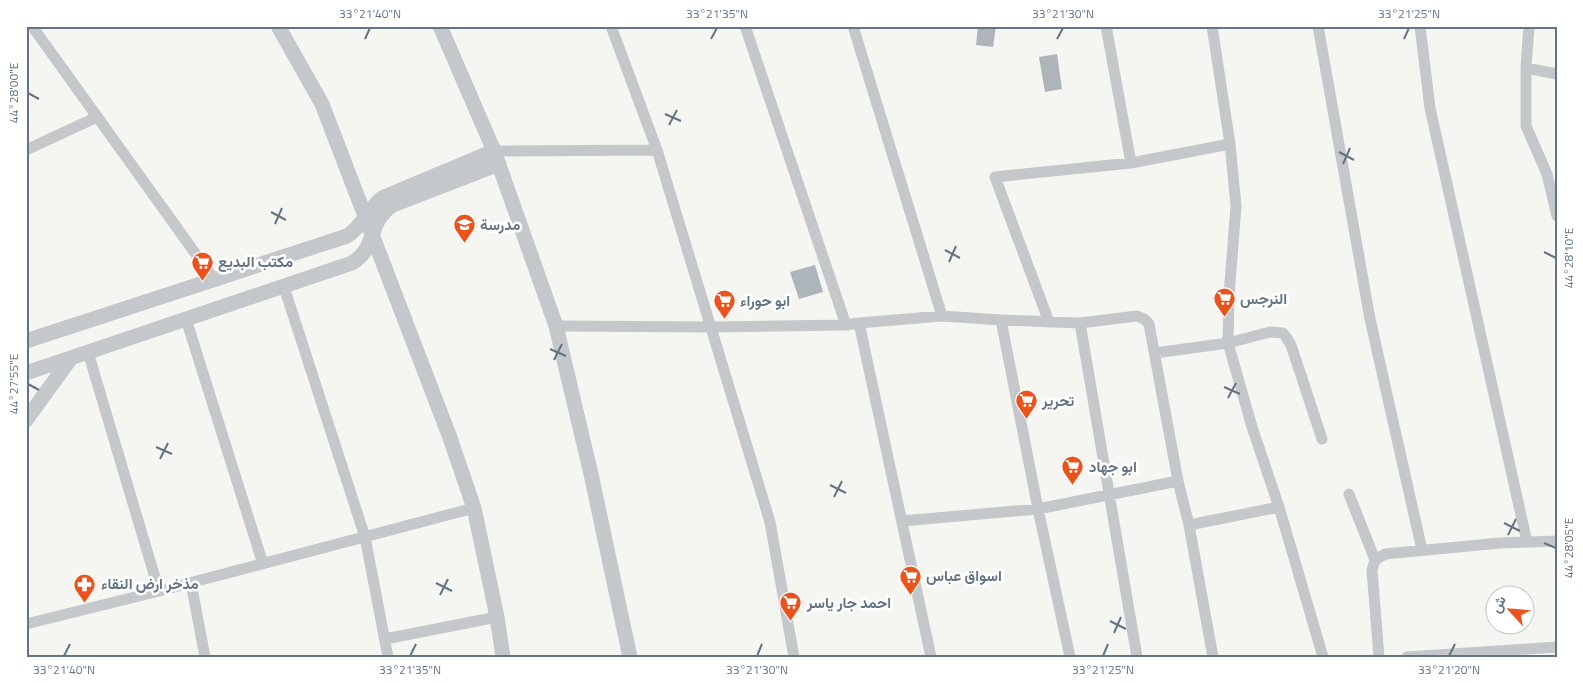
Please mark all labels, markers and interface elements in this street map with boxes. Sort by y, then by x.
text: 33°21'40"N [339,4,401,23]
text: 33°21'35"N [686,4,748,23]
text: 33°21'30"N [1032,4,1094,23]
text: 33°21'25"N [1378,4,1440,23]
text: 44°28'00"E [4,62,23,123]
school or university icon: مدرسة [452,213,476,244]
place label: مدرسة [480,213,521,236]
text: 44°28'10"E [1559,227,1578,288]
supermarket icon: مكتب البديع [190,250,214,281]
place label: مكتب البديع [218,250,293,273]
supermarket icon: النرجس [1212,287,1236,318]
place label: النرجس [1240,287,1287,310]
supermarket icon: ابو حوراء [712,289,736,320]
place label: ابو حوراء [740,289,790,312]
text: 44°27'55"E [4,353,23,414]
supermarket icon: تحرير [1014,389,1038,420]
place label: تحرير [1041,389,1074,412]
supermarket icon: ابو جهاد [1061,455,1085,486]
place label: ابو جهاد [1089,455,1137,478]
text: 44°28'05"E [1559,517,1578,578]
supermarket icon: اسواق عباس [898,564,922,595]
place label: اسواق عباس [926,564,1002,587]
pharmacy icon: مذخر ارض النقاء [73,572,97,603]
place label: مذخر ارض النقاء [101,572,199,595]
north arrow [1486,586,1536,636]
supermarket icon: احمد جار ياسر [779,591,803,622]
place label: احمد جار ياسر [806,591,891,614]
text: ش [1485,592,1511,616]
text: 33°21'40"N [33,660,95,679]
text: 33°21'35"N [379,660,441,679]
text: 33°21'30"N [726,660,788,679]
text: 33°21'25"N [1072,660,1134,679]
text: 33°21'20"N [1418,660,1480,679]

